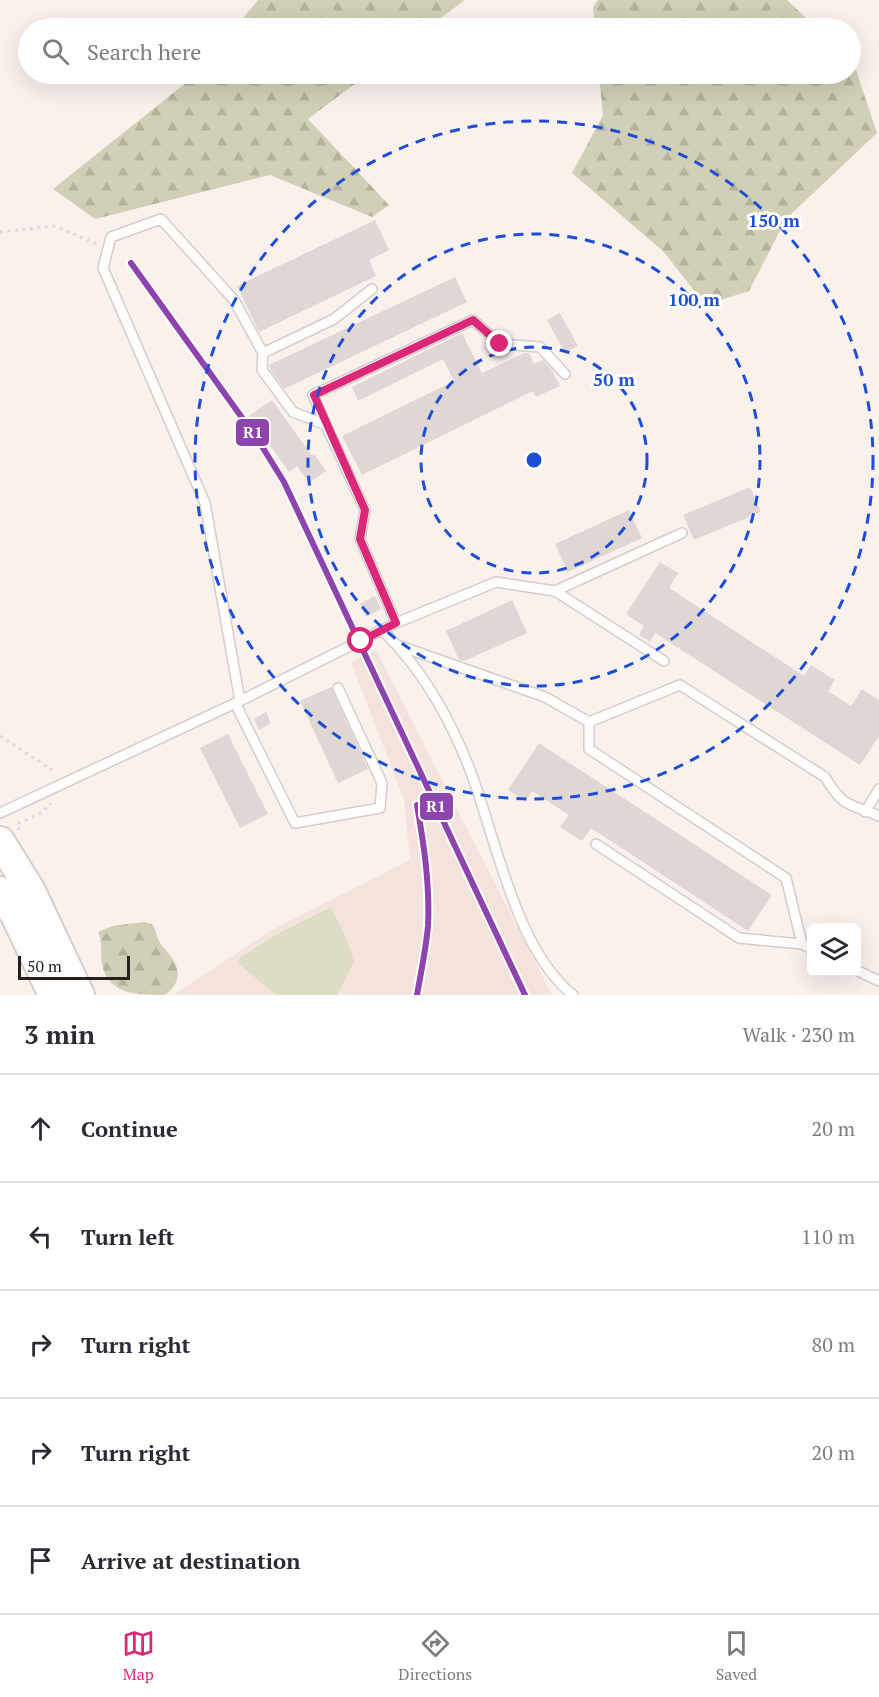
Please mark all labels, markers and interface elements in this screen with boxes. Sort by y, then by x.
search box [18,18,861,84]
icon: search [39,35,72,68]
text: Search here [87,37,201,66]
text: 150 m [748,208,800,232]
text: 100 m [668,287,720,311]
route end [486,330,512,356]
text: 50 m [593,367,635,391]
line badge: R1 [235,418,270,447]
text: R1 [243,421,263,443]
centre of rings [524,450,544,470]
route start [347,627,373,653]
line badge: R1 [419,792,454,821]
text: R1 [426,795,446,817]
map controls [807,923,861,977]
button: layers [807,923,861,977]
scale bar [18,953,130,980]
text: 50 m [27,955,62,977]
text: 3 min [24,1017,95,1051]
text: Walk · 230 m [743,1021,855,1048]
icon: ahead [24,1112,57,1145]
text: Continue [81,1114,178,1143]
text: 20 m [812,1115,855,1142]
icon: left [24,1220,57,1253]
text: Turn left [81,1222,174,1251]
text: 110 m [801,1223,855,1250]
icon: right [24,1328,57,1361]
text: Turn right [81,1330,190,1359]
text: 80 m [812,1331,855,1358]
icon: right [24,1436,57,1469]
text: Turn right [81,1438,190,1467]
text: 20 m [812,1439,855,1466]
icon: arrive [24,1544,57,1577]
text: Arrive at destination [81,1546,300,1575]
tab: Map [122,1627,155,1685]
tab: Directions [398,1627,472,1685]
tab: Saved [716,1627,757,1685]

